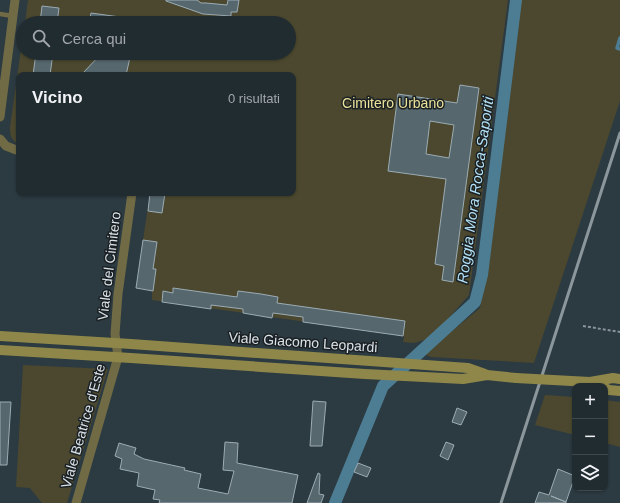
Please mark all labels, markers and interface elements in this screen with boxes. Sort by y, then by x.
search box [16,16,296,60]
icon: search [30,27,52,49]
text: Cerca qui [62,30,126,47]
text: Vicino [32,88,83,107]
text: 0 risultati [228,91,280,106]
park label: Cimitero Urbano [342,95,444,111]
water label: Roggia Mora Rocca-Saporiti [453,95,497,284]
street label: Viale del Cimitero [94,210,124,321]
street label: Viale Giacomo Leopardi [228,329,378,355]
street label: Viale Beatrice d'Este [58,362,108,490]
map controls [572,383,608,491]
button: + [572,383,608,419]
button: − [572,419,608,455]
button: layers [572,455,608,491]

